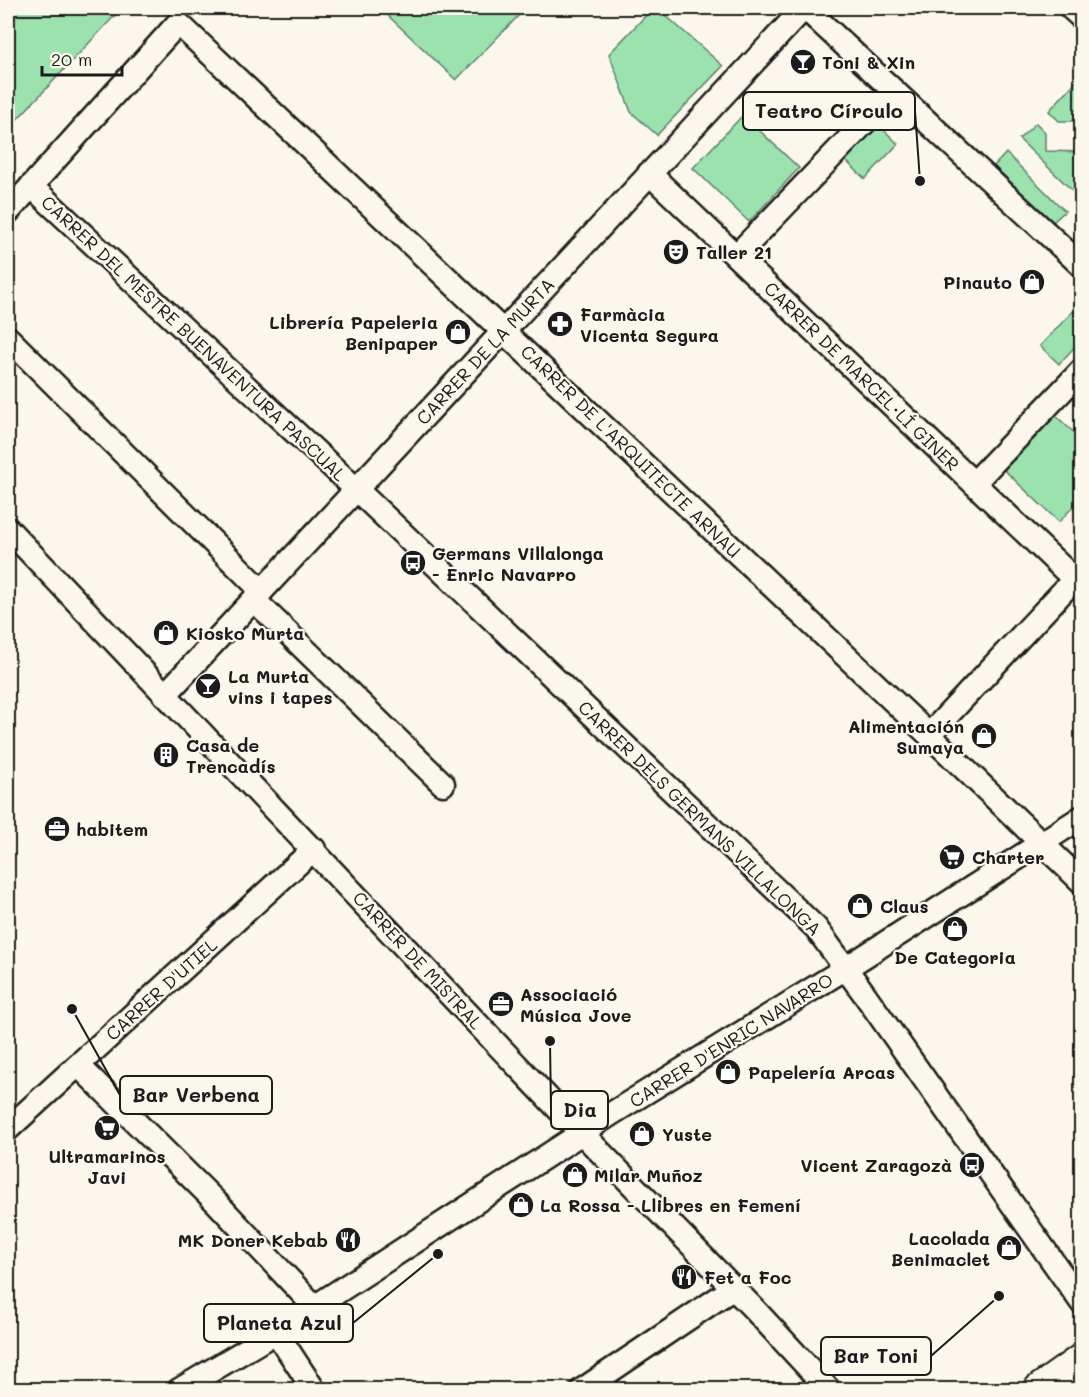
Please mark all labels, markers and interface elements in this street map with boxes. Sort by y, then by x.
scale bar [42,39,122,77]
text: 20 m [51,47,92,71]
bar icon: Toni & Xin [788,47,818,77]
place label: Toni & Xin [822,50,915,74]
callout: Teatro Círculo [743,92,915,130]
text: Teatro Círculo [755,97,903,123]
street label: CARRER DEL MESTRE BUENAVENTURA PASCUAL [36,190,352,487]
theatre icon: Taller 21 [661,237,691,267]
place label: Taller 21 [696,240,772,264]
shop icon: Pinauto [1017,267,1047,297]
place label: Pinauto [943,270,1012,294]
street label: CARRER DE LA MURTA [411,272,559,430]
street label: CARRER DE MARCEL·LÍ GINER [759,276,965,476]
place label: Farmàcia Vicenta Segura [580,302,719,347]
pharmacy icon: Farmàcia Vicenta Segura [545,309,575,339]
place label: Librería Papeleria Benipaper [269,310,438,355]
shop icon: Librería Papeleria Benipaper [443,317,473,347]
street label: CARRER DE L'ARQUITECTE ARNAU [516,339,746,563]
place label: Germans Villalonga - Enric Navarro [432,541,604,586]
bus stop icon: Germans Villalonga - Enric Navarro [398,548,428,578]
shop icon: Kiosko Murta [151,618,181,648]
place label: Kiosko Murta [186,621,304,645]
place label: La Murta vins i tapes [228,664,332,709]
bar icon: La Murta vins i tapes [193,671,223,701]
street label: CARRER DELS GERMANS VILLALONGA [573,695,827,941]
place label: Alimentación Sumaya [848,714,964,759]
shop icon: Alimentación Sumaya [969,721,999,751]
place label: Casa de Trencadís [186,733,276,778]
building icon: Casa de Trencadís [151,740,181,770]
office icon: habitem [42,814,72,844]
place label: habitem [76,817,148,841]
supermarket icon: Charter [937,842,967,872]
place label: Charter [972,845,1044,869]
street label: CARRER DE MISTRAL [348,886,489,1034]
shop icon: Claus [845,891,875,921]
place label: Claus [880,894,929,918]
shop icon: De Categoria [940,914,970,944]
street label: CARRER D'UTIEL [100,932,222,1045]
place label: De Categoria [894,945,1016,969]
street label: CARRER D'ENRIC NAVARRO [625,967,837,1113]
place label: Associació Música Jove [520,982,632,1027]
office icon: Associació Música Jove [486,989,516,1019]
shop icon: Papelería Arcas [713,1057,743,1087]
place label: Papelería Arcas [748,1060,895,1084]
callout: Bar Verbena [120,1076,272,1114]
text: Bar Verbena [132,1081,260,1107]
callout: Dia [551,1091,608,1129]
text: Dia [563,1096,597,1122]
supermarket icon: Ultramarinos Javi [92,1113,122,1143]
shop icon: Yuste [627,1119,657,1149]
place label: Yuste [662,1122,712,1146]
place label: Ultramarinos Javi [48,1144,166,1189]
bus stop icon: Vicent Zaragozà [957,1150,987,1180]
place label: Vicent Zaragozà [801,1153,952,1177]
shop icon: Milar Muñoz [560,1160,590,1190]
place label: Milar Muñoz [594,1163,703,1187]
shop icon: La Rossa - Llibres en Femení [506,1190,536,1220]
place label: La Rossa - Llibres en Femení [540,1193,801,1217]
restaurant icon: MK Doner Kebab [333,1225,363,1255]
place label: Lacolada Benimaclet [891,1226,990,1271]
place label: MK Doner Kebab [178,1228,328,1252]
shop icon: Lacolada Benimaclet [994,1233,1024,1263]
restaurant icon: Fet a Foc [669,1262,699,1292]
place label: Fet a Foc [704,1265,792,1289]
callout: Planeta Azul [204,1304,353,1342]
text: Planeta Azul [216,1309,342,1335]
callout: Bar Toni [821,1337,931,1375]
text: Bar Toni [833,1342,919,1368]

